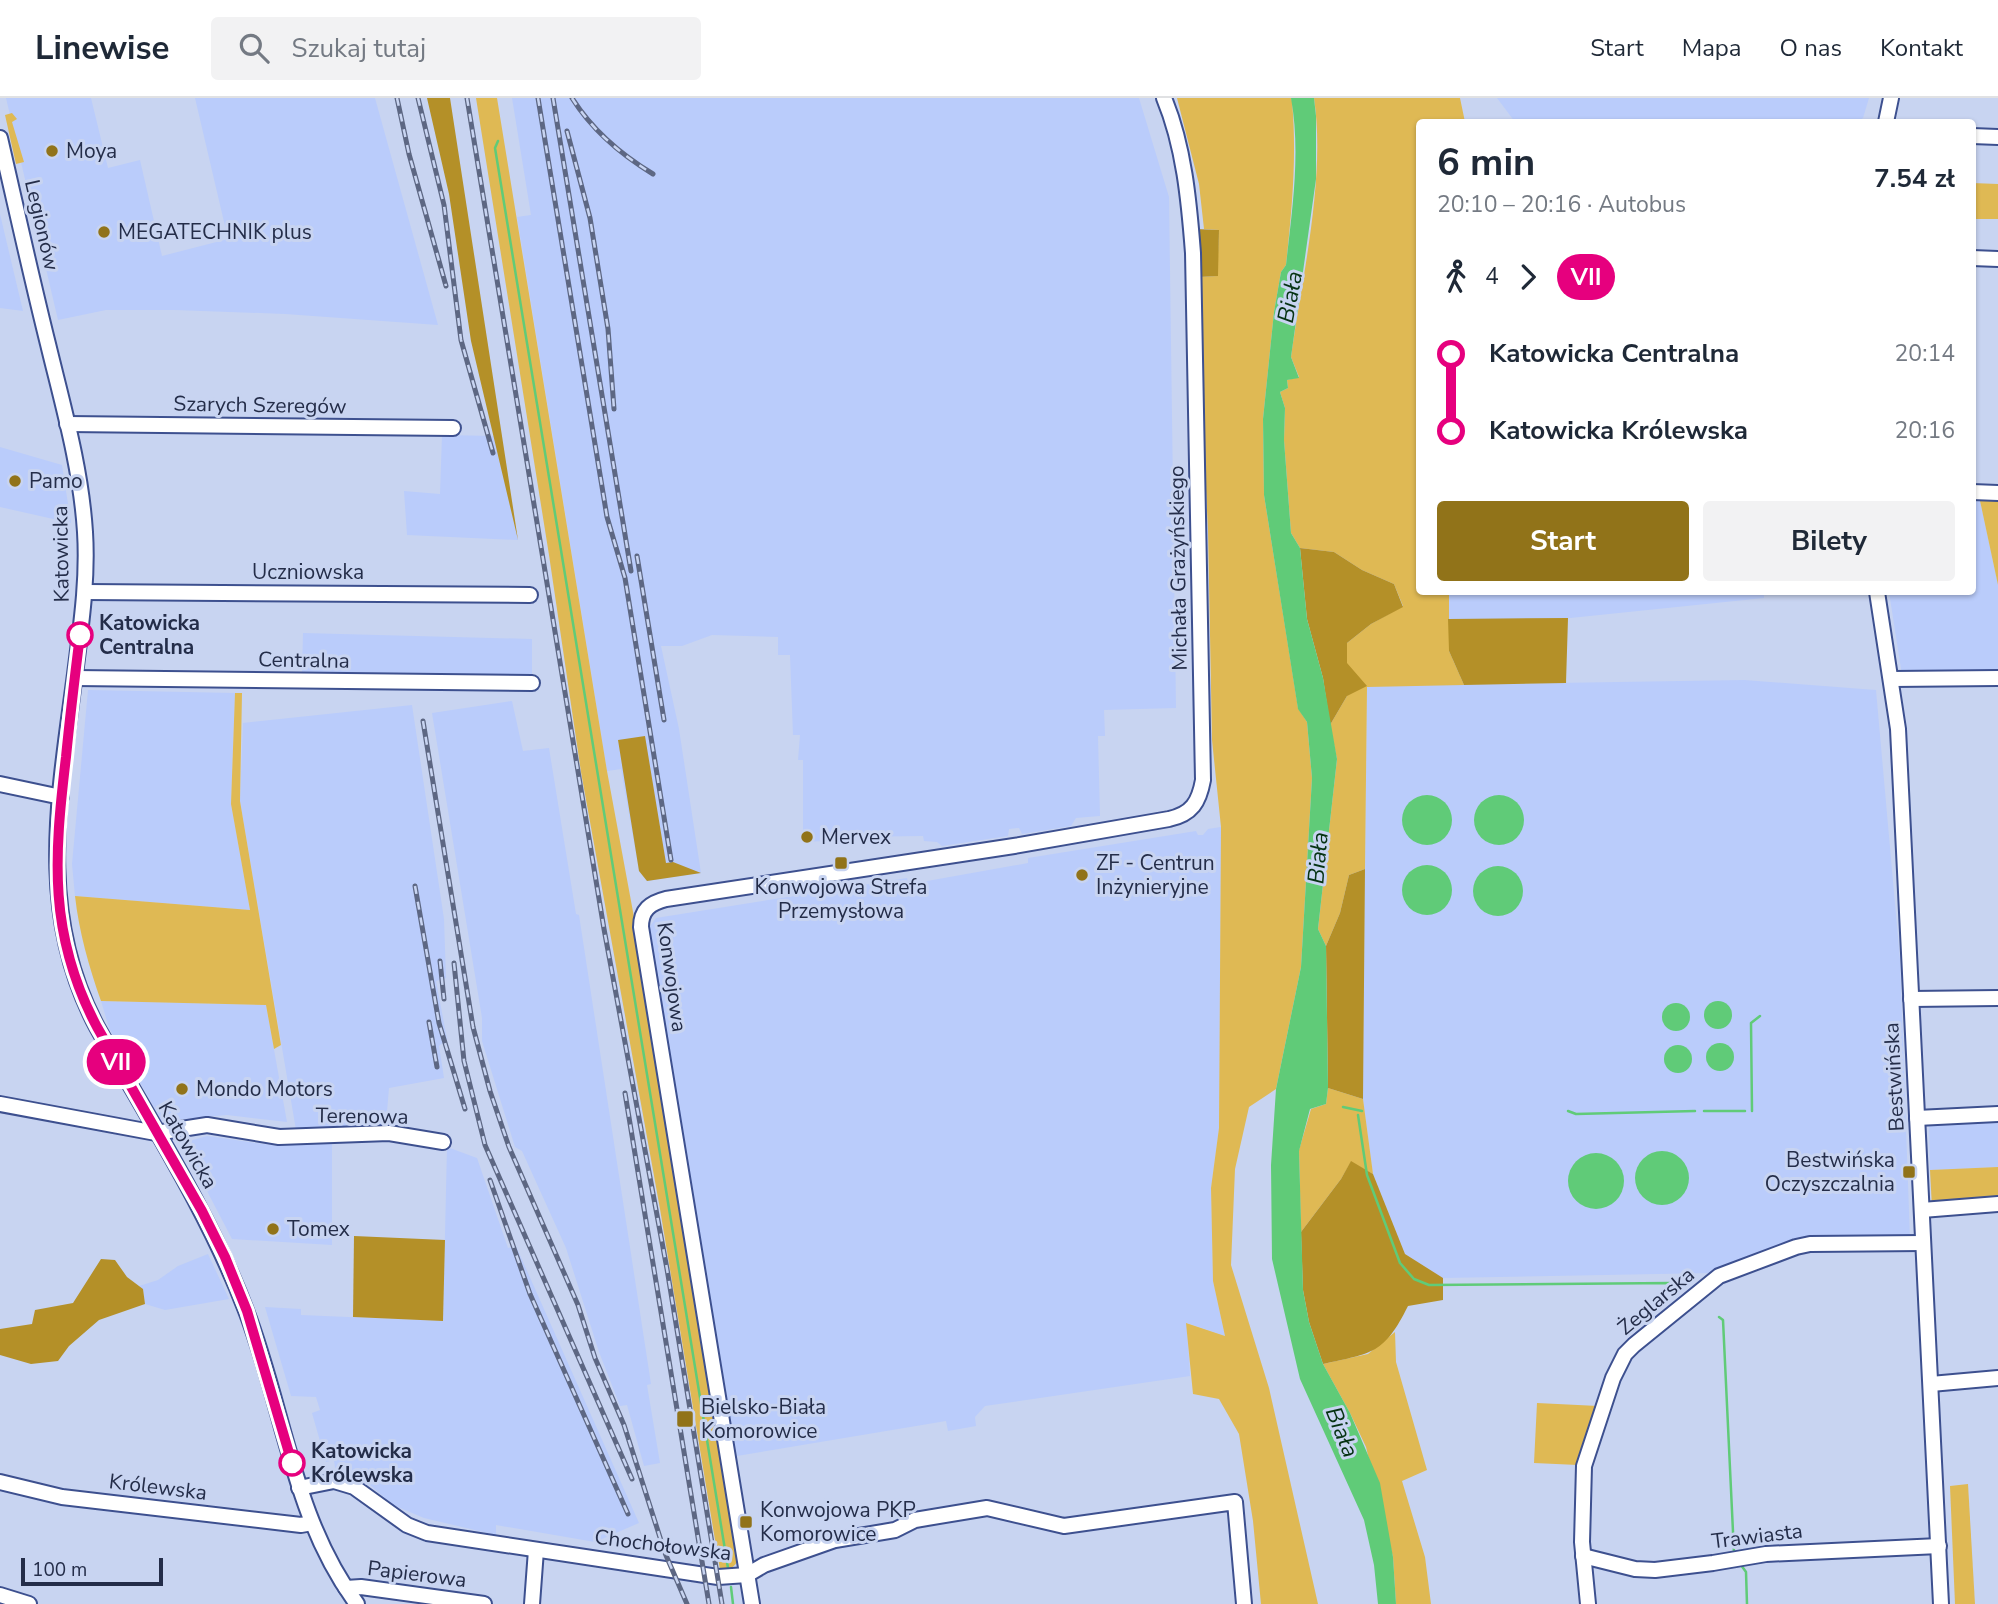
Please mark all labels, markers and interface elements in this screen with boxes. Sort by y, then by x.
search box [211,17,701,80]
text: Linewise [35,26,169,71]
icon: search [235,29,273,67]
text: Szukaj tutaj [291,31,426,66]
text: Start [1590,32,1644,64]
text: Mapa [1682,32,1742,64]
text: O nas [1780,32,1842,64]
text: Kontakt [1880,32,1963,64]
place label: Moya [66,137,117,165]
text: 6 min [1437,137,1535,188]
marker: Moya [44,143,60,159]
text: 7.54 zł [1874,161,1955,196]
street label: Legionów [18,177,66,274]
text: 20:10 – 20:16 · Autobus [1437,189,1686,220]
place label: MEGATECHNIK plus [118,218,312,246]
marker: MEGATECHNIK plus [96,224,112,240]
icon: walk [1437,258,1475,296]
icon: forward [1509,258,1547,296]
text: 4 [1485,261,1499,292]
text: VII [1571,261,1601,293]
water label: Biała [1270,268,1310,326]
text: Katowicka Centralna [1489,336,1739,371]
text: 20:14 [1895,338,1955,369]
street label: Szarych Szeregów [173,389,347,421]
text: Katowicka Królewska [1489,413,1748,448]
text: 20:16 [1895,415,1955,446]
street label: Michała Grażyńskiego [1162,465,1194,671]
place label: Pamo [29,467,83,495]
marker: Pamo [7,473,23,489]
button: Start [1437,501,1689,581]
button: Bilety [1703,501,1955,581]
street label: Katowicka [46,505,76,603]
street label: Uczniowska [252,558,364,586]
place label: Katowicka Centralna [99,609,200,661]
marker: Katowicka Centralna [67,622,93,648]
street label: Centralna [258,645,350,675]
place label: Mervex [821,823,891,851]
marker: Mervex [799,829,815,845]
water label: Biała [1300,831,1336,885]
place label: ZF - Centrun Inżynieryjne [1096,849,1215,901]
marker: Konwojowa Strefa Przemysłowa [833,855,849,871]
marker: ZF - Centrun Inżynieryjne [1074,867,1090,883]
place label: Konwojowa Strefa Przemysłowa [755,873,927,925]
street label: Konwojowa [650,920,694,1034]
street label: Bestwińska [1877,1022,1911,1132]
line badge: VII [76,1039,156,1085]
text: VII [101,1046,131,1078]
place label: Mondo Motors [196,1075,333,1103]
marker: Mondo Motors [174,1081,190,1097]
street label: Katowicka [152,1096,224,1194]
street label: Terenowa [315,1101,409,1131]
place label: Bestwińska Oczyszczalnia [1765,1146,1895,1198]
marker: Bestwińska Oczyszczalnia [1901,1164,1917,1180]
place label: Tomex [287,1215,350,1243]
marker: Tomex [265,1221,281,1237]
street label: Żeglarska [1612,1261,1700,1341]
place label: Bielsko-Biała Komorowice [701,1393,826,1445]
water label: Biała [1318,1402,1366,1462]
marker: Bielsko-Biała Komorowice [675,1409,695,1429]
place label: Katowicka Królewska [311,1437,414,1489]
marker: Katowicka Królewska [279,1450,305,1476]
street label: Królewska [107,1467,209,1507]
place label: Konwojowa PKP Komorowice [760,1496,916,1548]
marker: Konwojowa PKP Komorowice [738,1514,754,1530]
street label: Trawiasta [1710,1517,1804,1555]
street label: Chochołowska [593,1523,733,1567]
street label: Papierowa [366,1554,468,1594]
scale bar [21,1555,163,1587]
text: 100 m [32,1557,87,1583]

